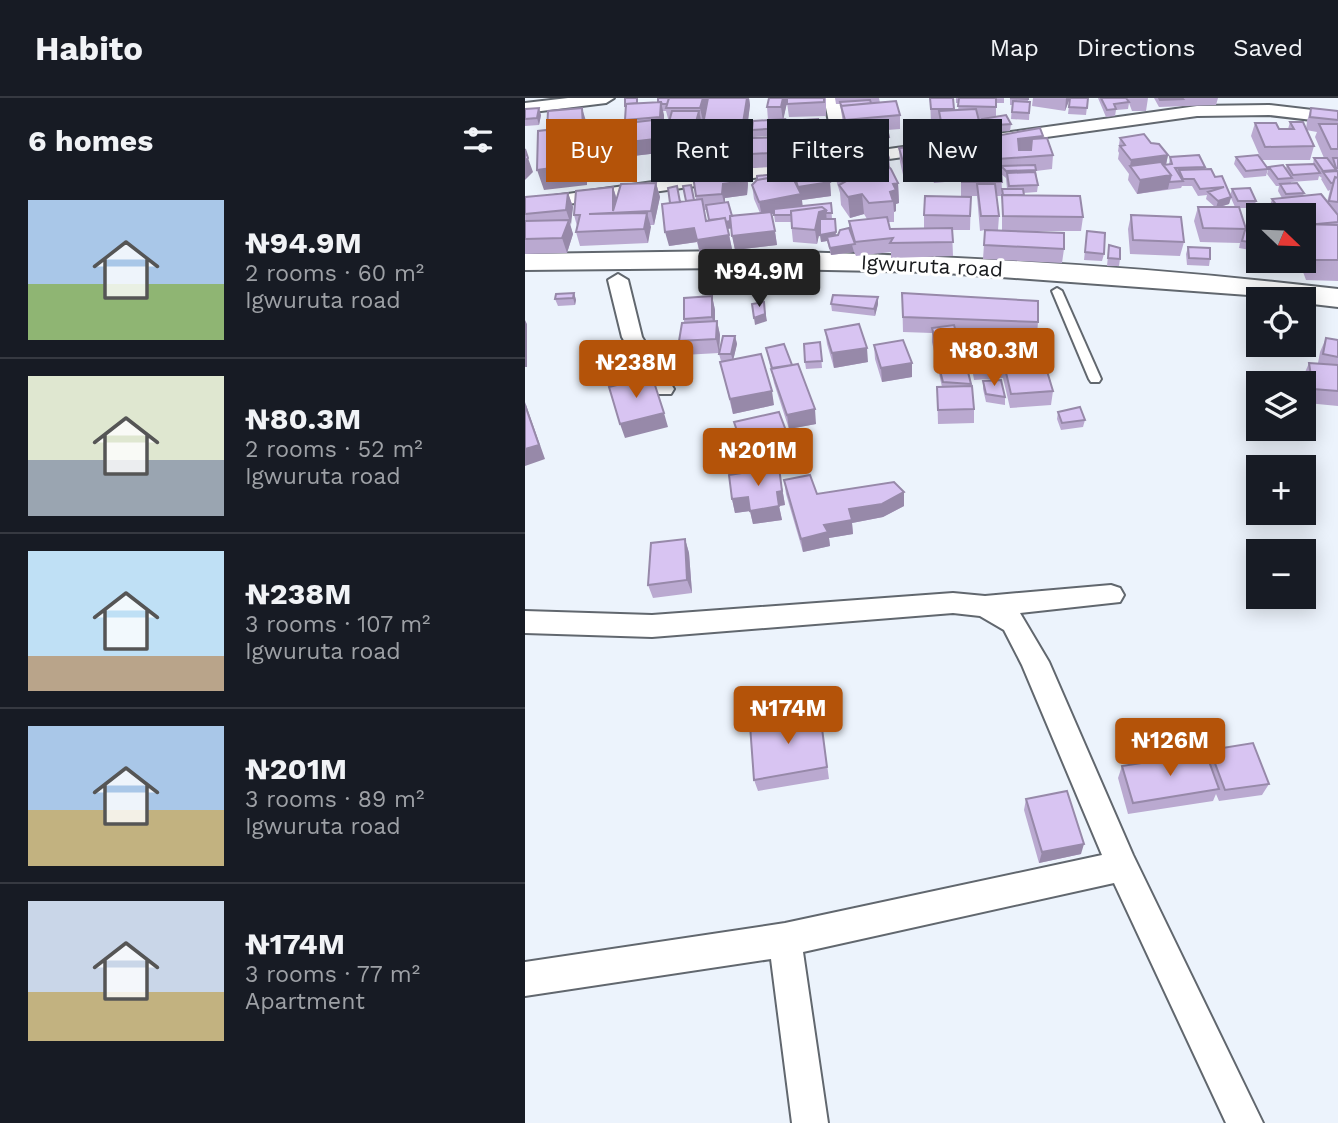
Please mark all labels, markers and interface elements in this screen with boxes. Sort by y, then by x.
text: Habito [35,29,143,68]
text: Map [990,34,1039,62]
text: Directions [1077,34,1195,62]
text: Saved [1233,34,1303,62]
chip: Buy [546,119,637,182]
chip: Rent [651,119,753,182]
chip: Filters [767,119,889,182]
chip: New [903,119,1002,182]
icon: filters [459,121,497,159]
text: 6 homes [28,123,153,158]
north arrow [1246,203,1316,273]
map controls [1246,203,1316,609]
text: ₦94.9M [245,225,362,260]
icon: home [84,228,168,312]
street label: Igwuruta road [860,249,1004,282]
pin: ₦94.9M [702,250,816,309]
text: ₦94.9M [714,258,804,285]
text: 2 rooms · 60 m² [245,260,424,287]
text: Igwuruta road [245,287,401,314]
button: locate [1246,287,1316,357]
pin: ₦80.3M [937,328,1051,388]
text: ₦80.3M [949,337,1039,364]
pin: ₦238M [587,341,685,400]
text: ₦238M [595,349,677,376]
button: layers [1246,371,1316,441]
text: ₦80.3M [245,401,361,436]
icon: home [84,404,168,488]
pin: ₦201M [709,428,807,488]
text: 2 rooms · 52 m² [245,436,423,463]
text: ₦201M [719,437,797,464]
button: + [1246,455,1316,525]
text: Igwuruta road [245,463,401,490]
button: − [1246,539,1316,609]
text: ₦238M [245,576,351,611]
icon: home [84,579,168,663]
text: 3 rooms · 107 m² [245,611,431,638]
text: Igwuruta road [245,638,401,665]
pin: ₦174M [739,686,837,746]
text: ₦174M [750,695,826,722]
pin: ₦126M [1121,718,1219,778]
text: ₦126M [1131,727,1209,754]
text: ₦201M [245,751,347,786]
icon: home [84,754,168,838]
text: 3 rooms · 89 m² [245,786,424,813]
text: Igwuruta road [245,813,401,840]
text: ₦174M [245,926,345,961]
icon: home [84,929,168,1013]
text: 3 rooms · 77 m² [245,961,420,988]
text: Apartment [245,988,365,1015]

